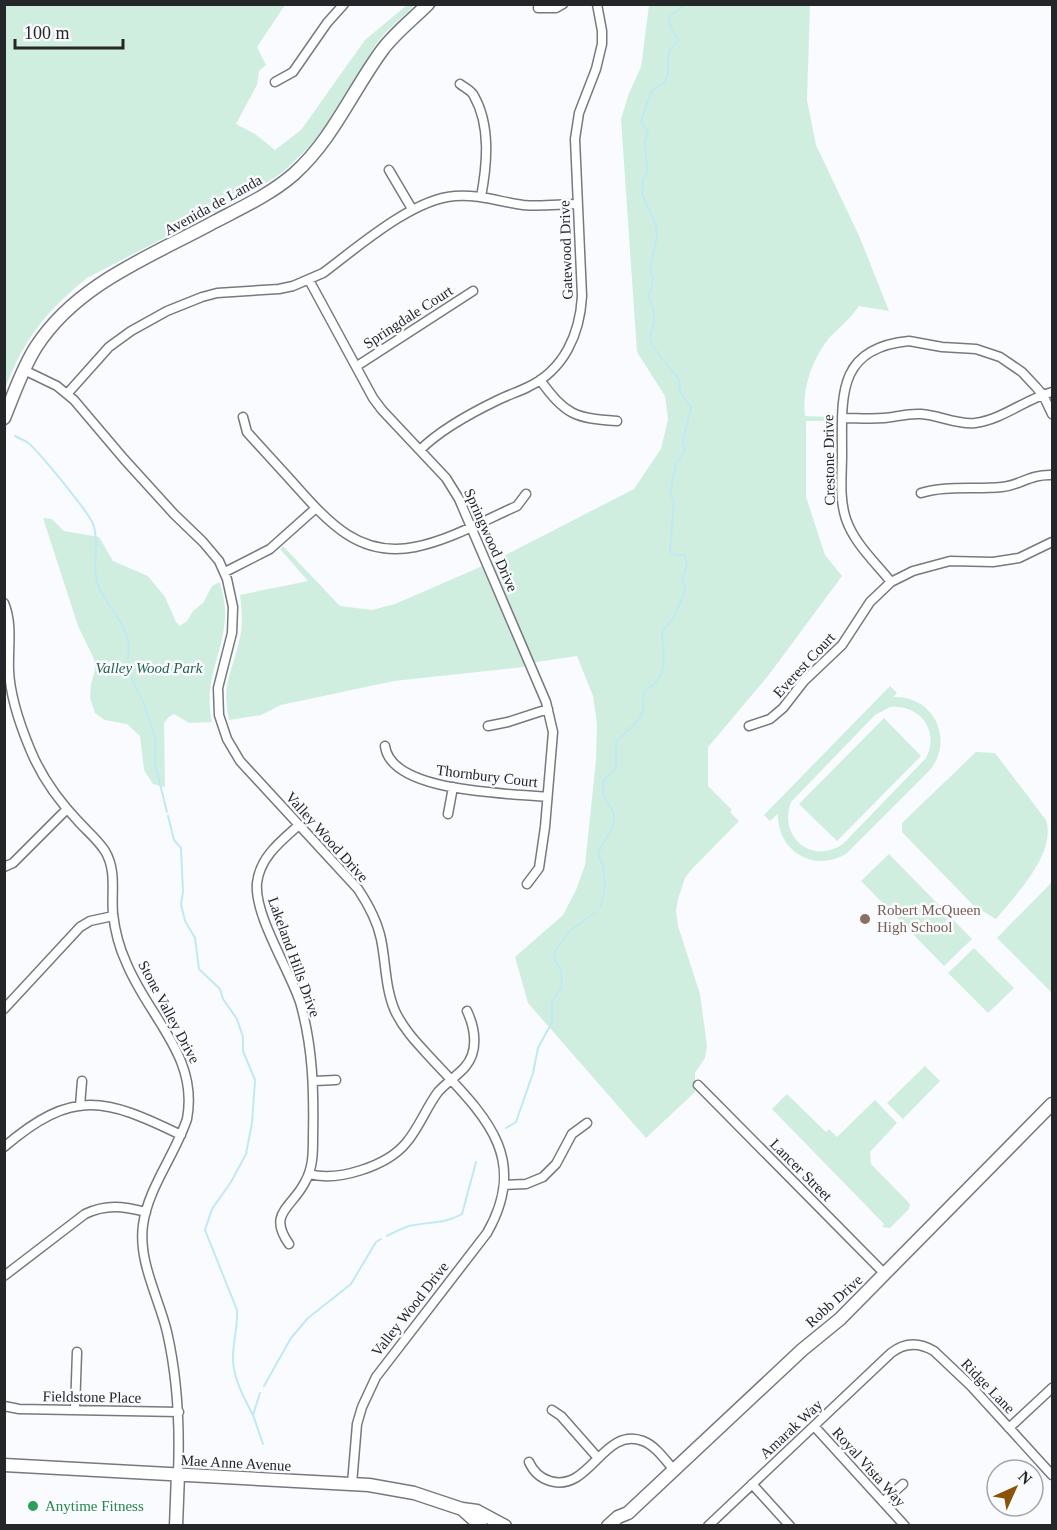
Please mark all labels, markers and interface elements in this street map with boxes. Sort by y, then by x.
scale bar [15,12,123,50]
text: 100 m [24,23,70,43]
street label: Avenida de Landa [162,171,265,238]
street label: Gatewood Drive [556,200,576,300]
street label: Springdale Court [360,282,456,352]
street label: Crestone Drive [820,414,838,506]
street label: Springwood Drive [461,486,521,594]
street label: Everest Court [770,629,839,701]
park label: Valley Wood Park [96,660,203,676]
street label: Thornbury Court [435,762,539,790]
street label: Valley Wood Drive [283,789,372,885]
street label: Lakeland Hills Drive [265,895,323,1020]
place label: Robert McQueen High School [877,902,981,935]
marker: Robert McQueen High School [858,912,872,926]
street label: Stone Valley Drive [135,958,203,1066]
street label: Lancer Street [767,1136,836,1205]
street label: Valley Wood Drive [368,1258,452,1359]
street label: Robb Drive [802,1271,866,1331]
street label: Ridge Lane [958,1355,1018,1417]
street label: Fieldstone Place [43,1388,142,1406]
street label: Amarak Way [757,1396,826,1462]
street label: Royal Vista Way [829,1424,909,1510]
street label: Mae Anne Avenue [180,1452,292,1474]
north arrow [985,1458,1045,1518]
text: N [1015,1468,1036,1488]
place label: Anytime Fitness [45,1498,144,1514]
marker: Anytime Fitness [26,1499,40,1513]

